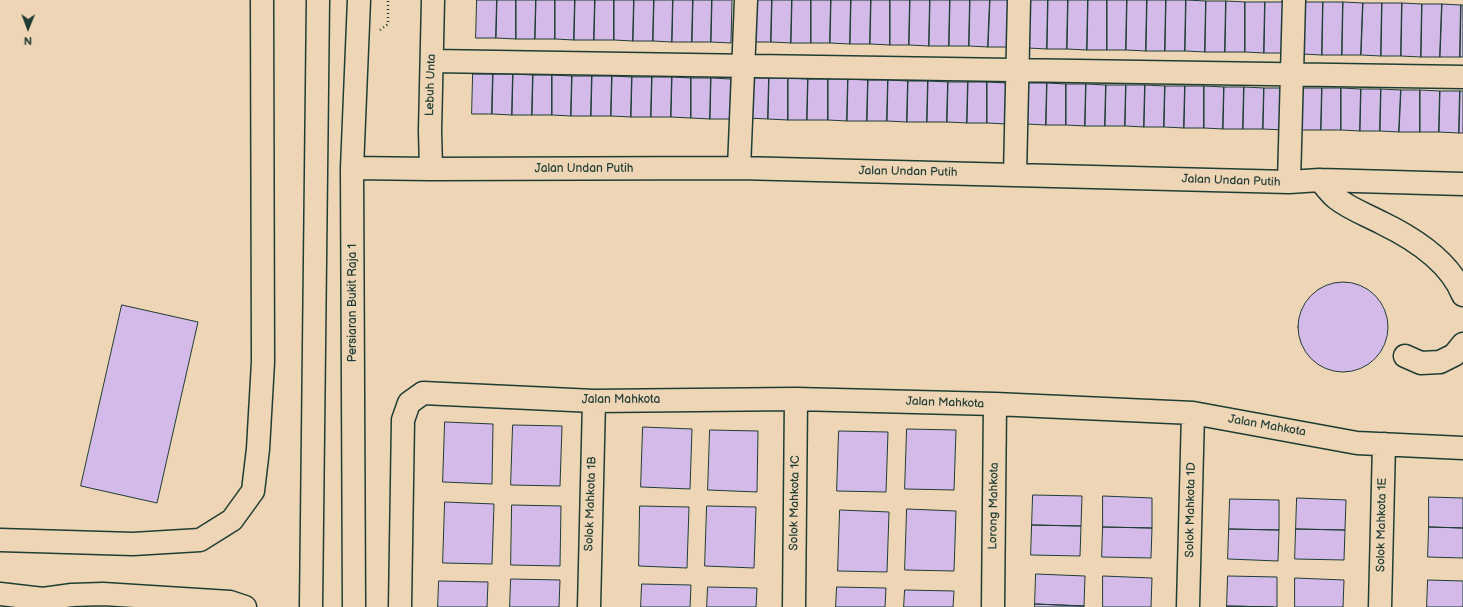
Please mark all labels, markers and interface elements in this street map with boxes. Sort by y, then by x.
north arrow [8,8,48,48]
text: N [24,34,32,47]
street label: Lebuh Unta [423,54,439,116]
street label: Jalan Undan Putih [535,162,633,176]
street label: Jalan Undan Putih [858,164,958,180]
street label: Jalan Undan Putih [1181,172,1281,190]
street label: Persiaran Bukit Raja 1 [346,244,360,362]
street label: Jalan Mahkota [582,393,660,407]
street label: Jalan Mahkota [906,394,984,412]
street label: Jalan Mahkota [1227,412,1307,440]
street label: Solok Mahkota 1C [787,455,803,551]
street label: Solok Mahkota 1B [582,456,600,552]
street label: Lorong Mahkota [986,462,1002,550]
street label: Solok Mahkota 1D [1183,462,1199,558]
street label: Solok Mahkota 1E [1374,478,1390,572]

